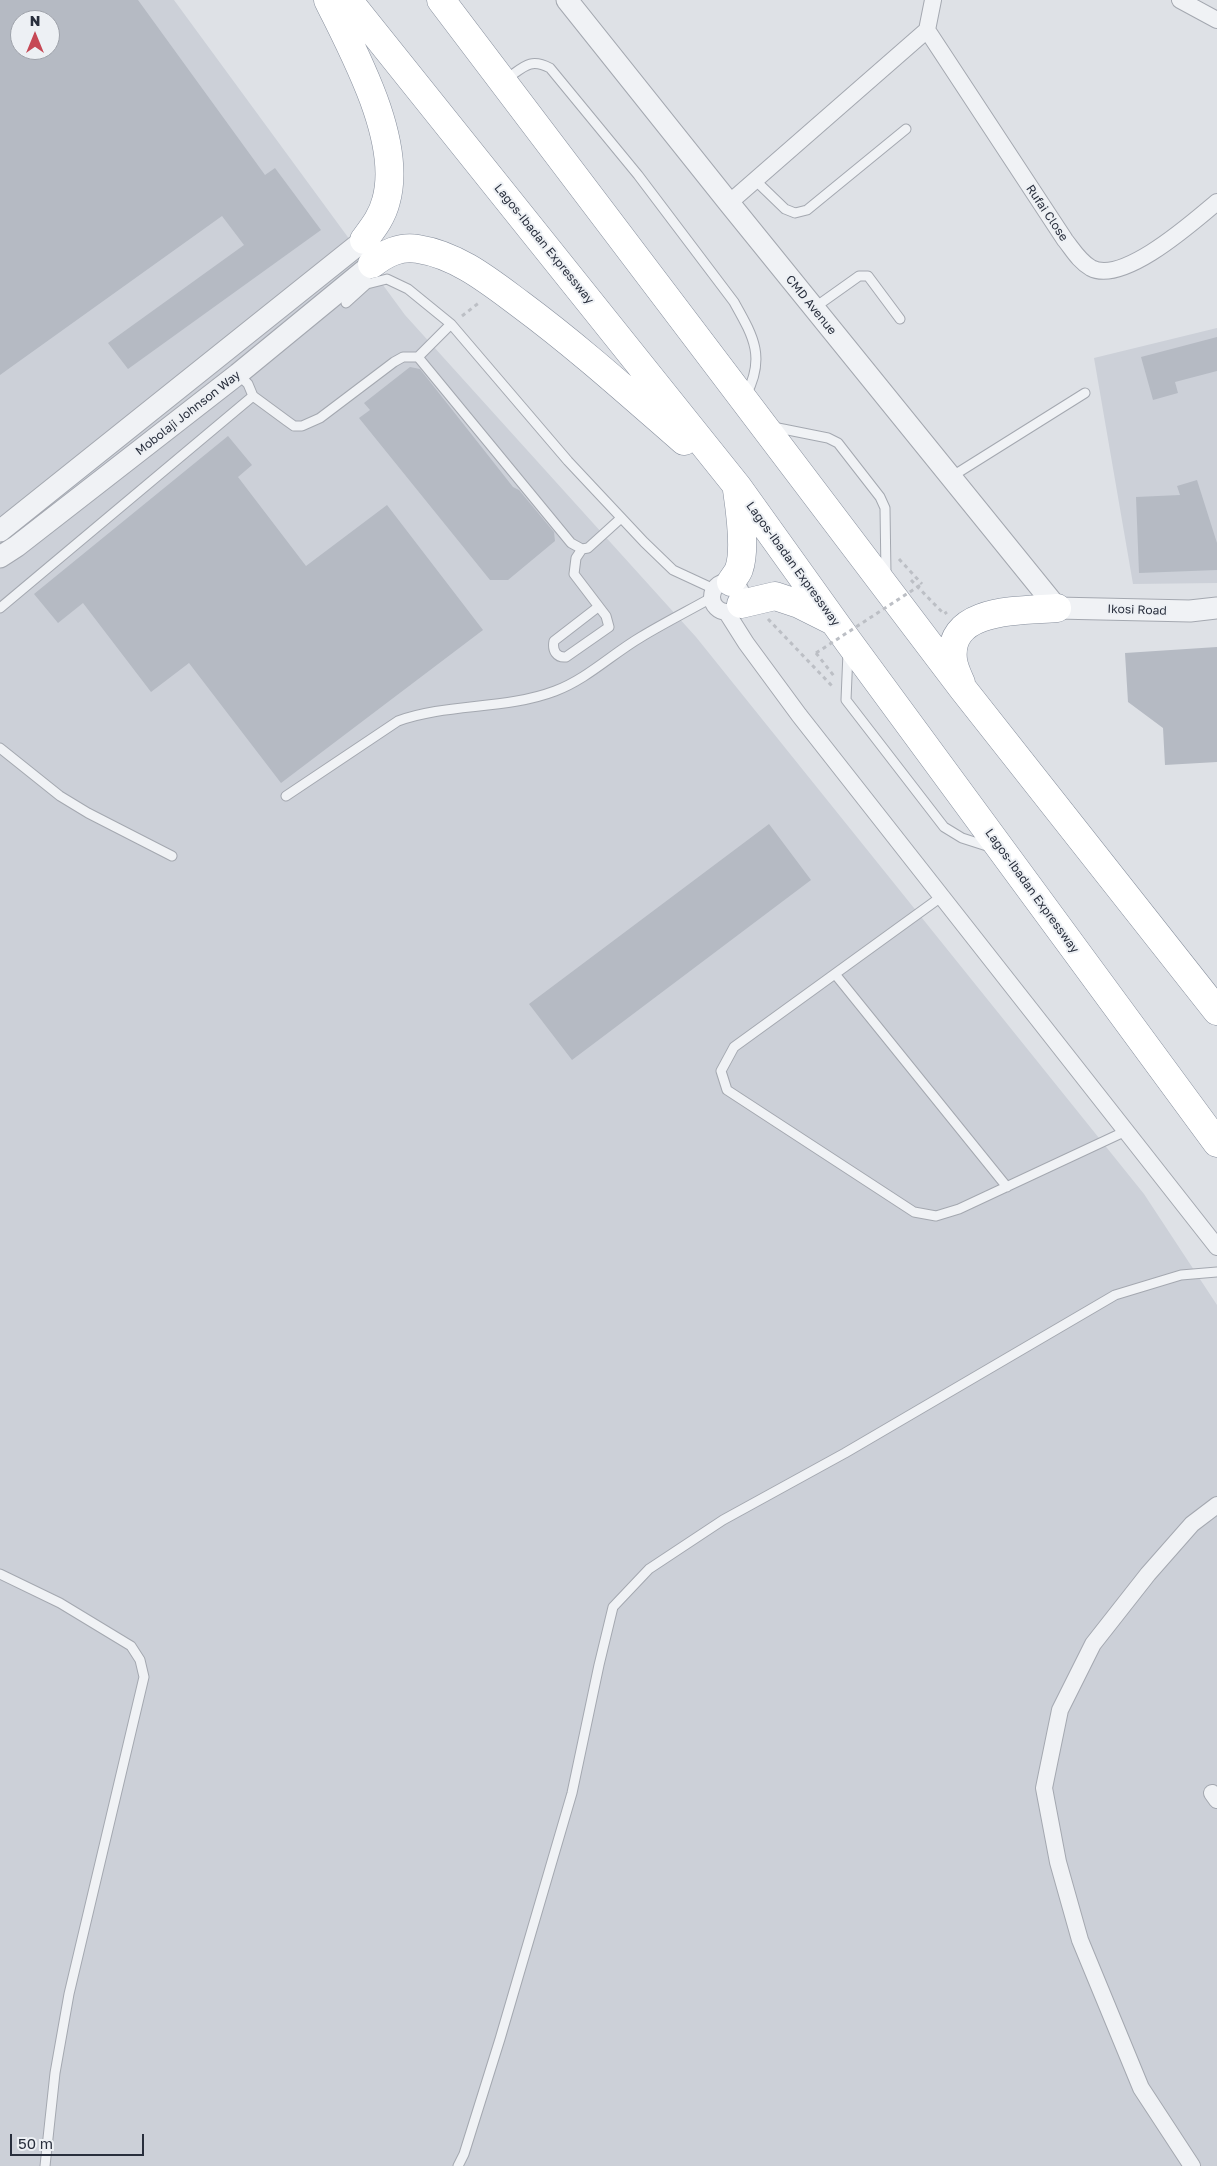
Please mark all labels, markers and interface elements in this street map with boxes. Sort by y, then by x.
north arrow [10,10,60,60]
text: N [30,12,40,29]
street label: Lagos-Ibadan Expressway [491,181,597,307]
street label: Rufai Close [1023,182,1071,244]
street label: CMD Avenue [783,272,839,338]
street label: Mobolaji Johnson Way [133,368,243,458]
street label: Lagos-Ibadan Expressway [743,499,843,629]
street label: Ikosi Road [1107,602,1167,618]
street label: Lagos-Ibadan Expressway [982,826,1082,956]
scale bar [12,2124,146,2156]
text: 50 m [18,2134,53,2152]

